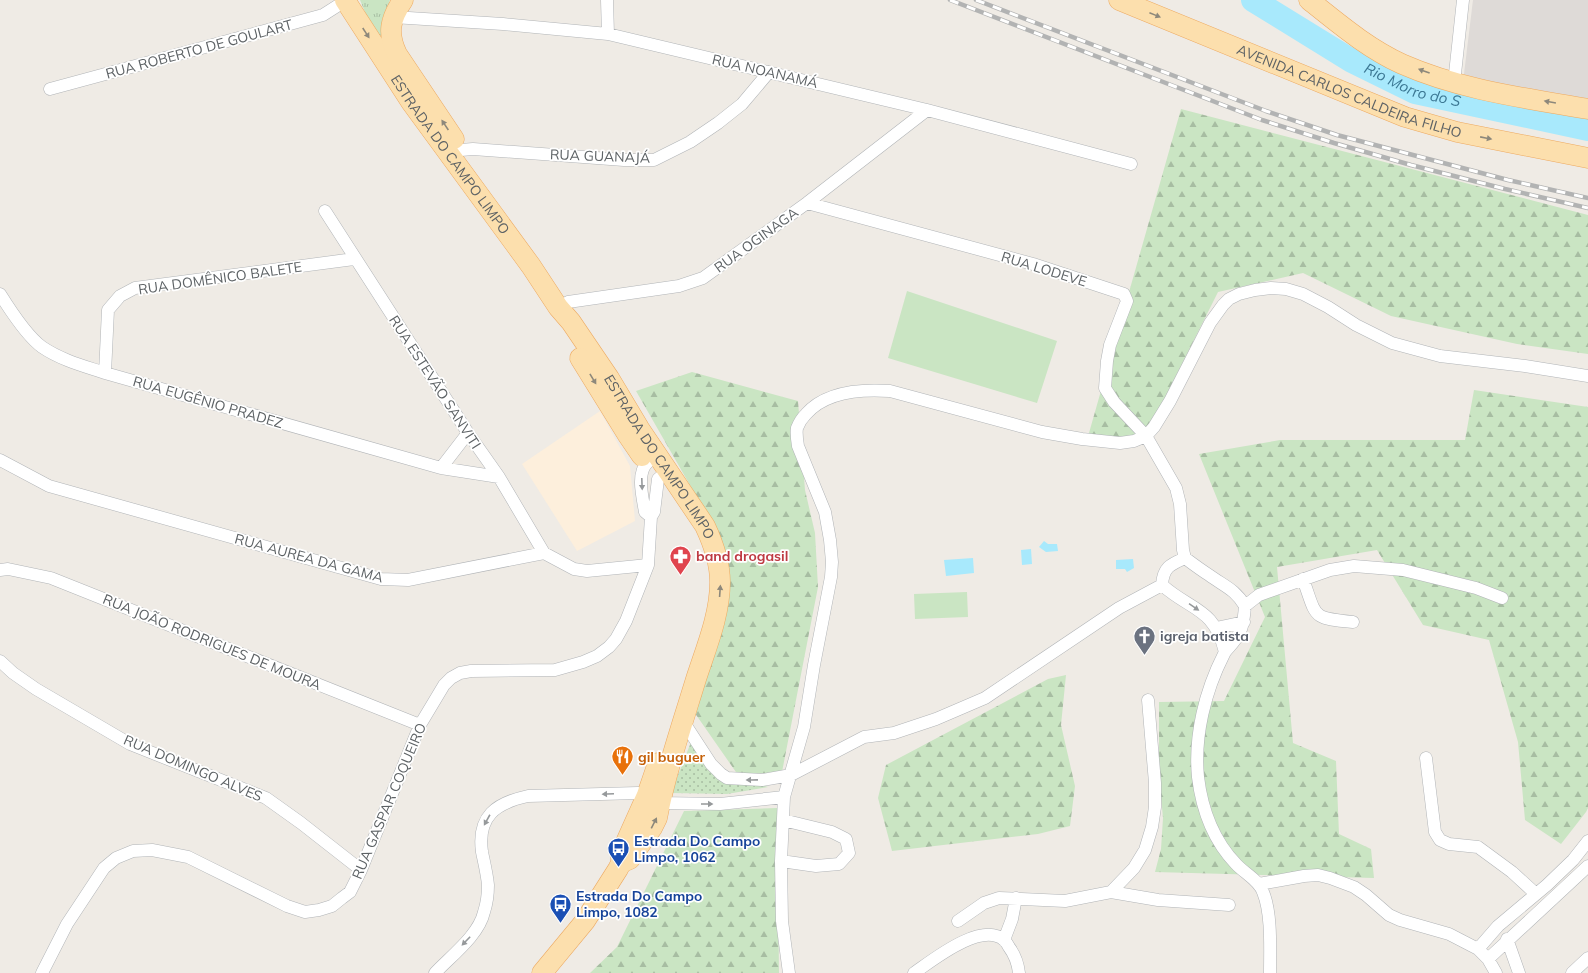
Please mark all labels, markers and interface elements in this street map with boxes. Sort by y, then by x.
one-way arrow [1150,12,1162,18]
street label: RUA ROBERTO DE GOULART [104,15,295,83]
one-way arrow [362,27,370,38]
street label: AVENIDA CARLOS CALDEIRA FILHO [1234,40,1464,142]
street label: RUA NOANAMÁ [710,50,820,92]
water label: Rio Morro do S [1361,59,1463,111]
one-way arrow [1417,68,1429,74]
street label: ESTRADA DO CAMPO LIMPO [387,71,514,238]
one-way arrow [1544,99,1556,105]
one-way arrow [441,120,449,130]
one-way arrow [1480,135,1493,141]
street label: RUA GUANAJÁ [550,145,651,167]
street label: RUA OGINAGA [710,203,802,277]
street label: RUA LODEVE [999,247,1089,291]
street label: RUA DOMÊNICO BALETE [137,258,303,298]
street label: RUA ESTEVÃO SANVITI [385,312,485,452]
street label: ESTRADA DO CAMPO LIMPO [600,371,719,542]
street label: RUA EUGÊNIO PRADEZ [131,372,285,432]
one-way arrow [590,373,597,385]
one-way arrow [639,478,645,491]
street label: RUA AUREA DA GAMA [233,530,386,587]
pharmacy icon: band drogasil [667,543,693,576]
place label: band drogasil [696,547,788,565]
one-way arrow [716,585,723,597]
street label: RUA JOÃO RODRIGUES DE MOURA [100,590,324,694]
one-way arrow [1189,603,1199,611]
church icon: igreja batista [1131,623,1157,656]
place label: igreja batista [1160,627,1249,645]
street label: RUA GASPAR COQUEIRO [348,720,430,882]
street label: RUA DOMINGO ALVES [121,731,265,806]
restaurant icon: gil buguer [610,744,636,777]
place label: gil buguer [638,748,706,766]
one-way arrow [745,777,758,783]
one-way arrow [601,791,614,797]
one-way arrow [701,801,714,807]
one-way arrow [484,814,490,826]
one-way arrow [651,817,657,829]
place label: Estrada Do Campo Limpo, 1062 [634,832,760,866]
bus stop icon: Estrada Do Campo Limpo, 1062 [605,836,631,869]
place label: Estrada Do Campo Limpo, 1082 [576,887,702,921]
bus stop icon: Estrada Do Campo Limpo, 1082 [547,891,573,924]
one-way arrow [461,936,470,946]

